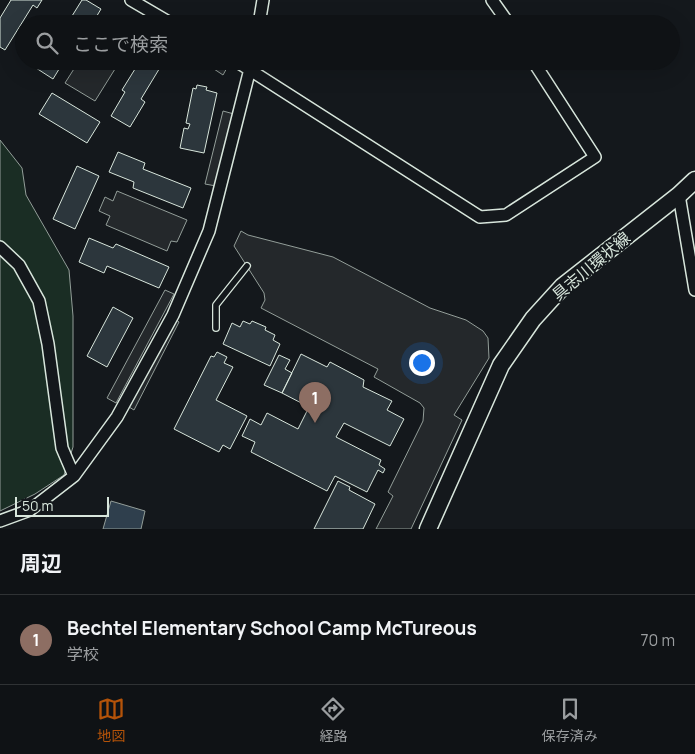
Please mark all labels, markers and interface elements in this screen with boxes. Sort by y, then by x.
search box [15,15,680,70]
icon: search [33,29,61,57]
text: ここで検索 [73,31,168,57]
street label: 具志川環状線 [547,227,635,305]
your location [409,350,435,376]
pin: 1 [299,382,331,423]
scale bar [15,494,109,517]
text: 50 m [22,496,53,515]
text: 周辺 [20,549,62,577]
text: Bechtel Elementary School Camp McTureous [67,615,477,641]
text: 1 [32,629,40,651]
text: 70 m [640,629,675,651]
text: 学校 [67,643,99,665]
tab: 地図 [97,695,125,745]
tab: 経路 [319,695,347,745]
tab: 保存済み [542,695,598,745]

